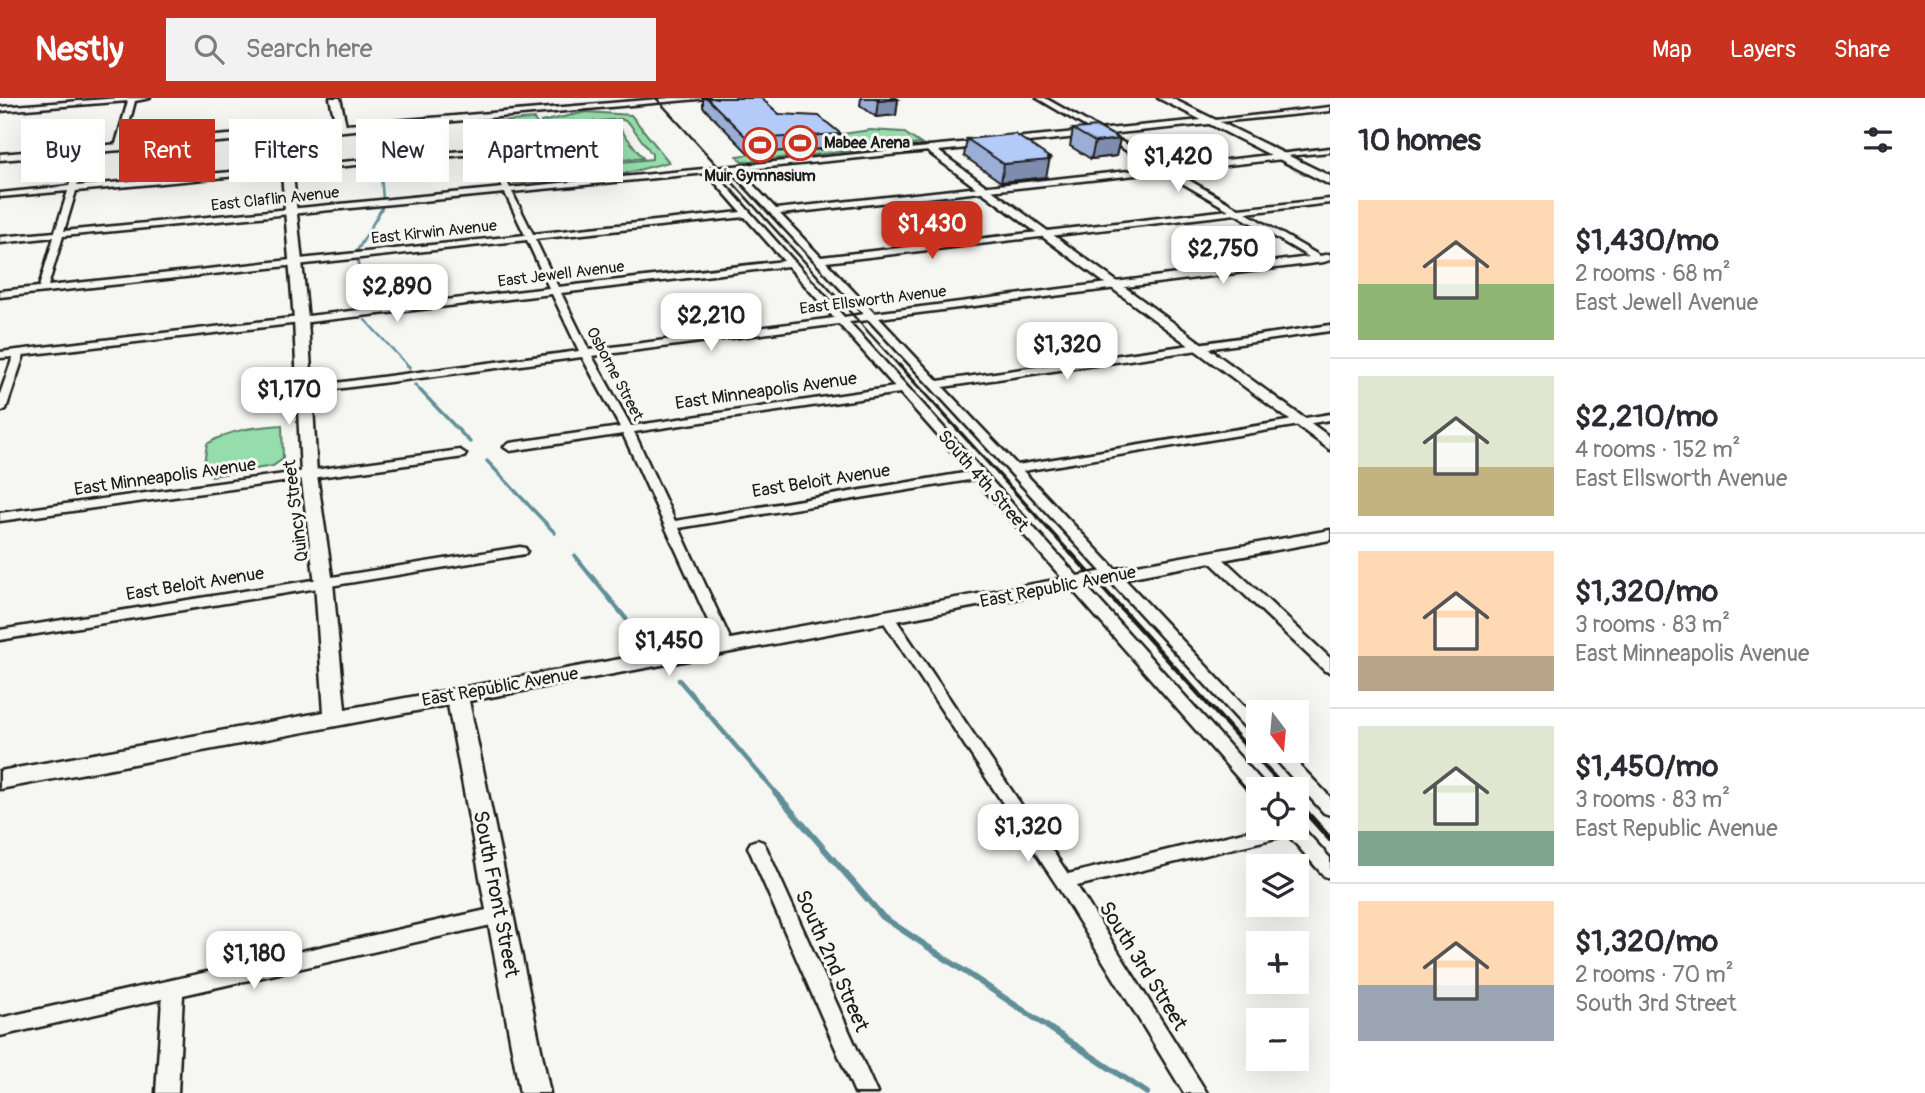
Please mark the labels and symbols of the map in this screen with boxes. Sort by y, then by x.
sports icon: Mabee Arena [781,124,819,162]
sports icon: Muir Gymnasium [741,126,779,164]
place label: Mabee Arena [824,133,910,153]
pin: $1,420 [1121,134,1235,194]
place label: Muir Gymnasium [704,166,816,186]
street label: East Claflin Avenue [210,182,340,216]
pin: $1,430 [875,202,989,261]
street label: East Kirwin Avenue [370,215,498,249]
pin: $2,750 [1166,226,1280,286]
street label: East Jewell Avenue [497,256,626,292]
pin: $2,890 [340,264,454,324]
street label: East Ellsworth Avenue [799,281,948,319]
pin: $2,210 [654,294,768,353]
pin: $1,320 [1010,322,1124,382]
street label: Osborne Street [582,324,648,425]
street label: East Minneapolis Avenue [674,367,859,415]
pin: $1,170 [232,368,346,427]
street label: South 4th Street [932,425,1034,537]
street label: East Minneapolis Avenue [73,453,258,501]
street label: Quincy Street [278,458,314,563]
street label: East Beloit Avenue [750,459,892,503]
street label: East Republic Avenue [978,561,1138,613]
street label: East Beloit Avenue [124,562,266,606]
pin: $1,450 [612,618,726,678]
street label: East Republic Avenue [420,662,580,712]
north arrow [1246,700,1309,763]
pin: $1,320 [971,804,1085,864]
street label: South Front Street [467,808,526,980]
street label: South 2nd Street [789,886,876,1037]
street label: South 3rd Street [1092,896,1194,1036]
pin: $1,180 [197,932,311,991]

